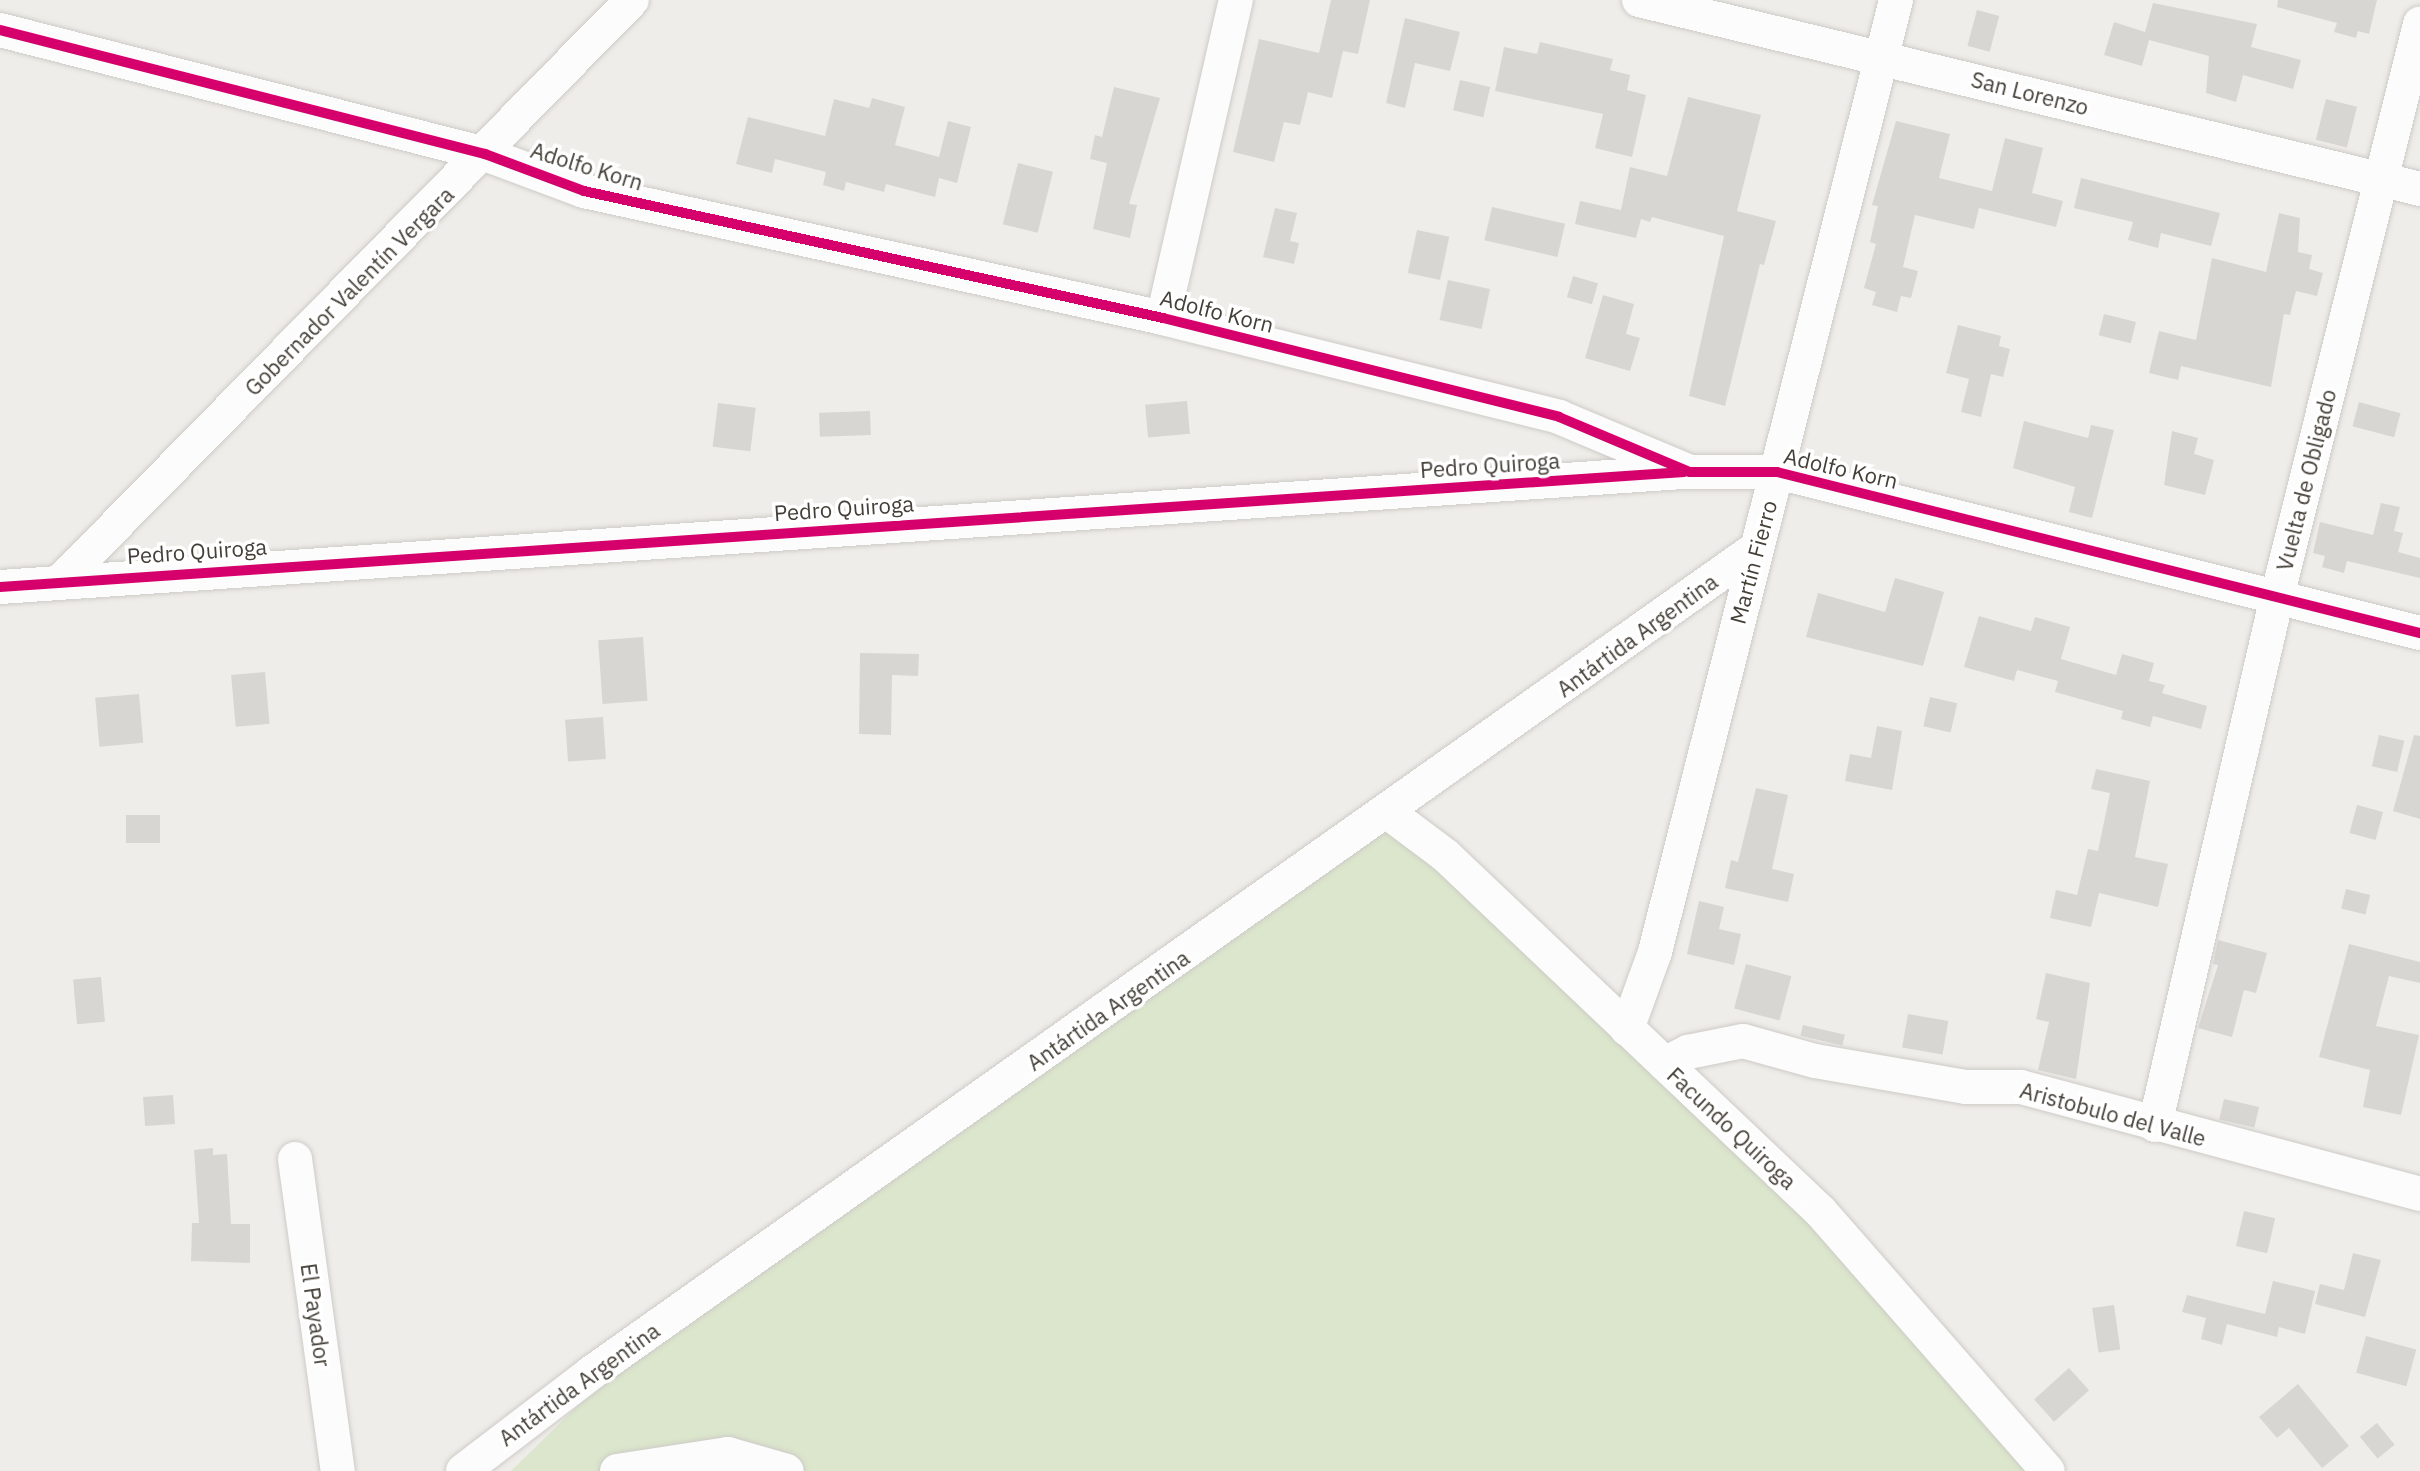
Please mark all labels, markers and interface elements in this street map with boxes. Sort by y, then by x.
street label: San Lorenzo [1968,66,2092,120]
street label: Adolfo Korn [528,136,646,196]
street label: Gobernador Valentín Vergara [239,181,459,401]
street label: Adolfo Korn [1158,284,1276,338]
street label: Vuelta de Obligado [2271,386,2341,574]
street label: Adolfo Korn [1782,442,1900,494]
street label: Pedro Quiroga [1419,447,1561,483]
street label: Pedro Quiroga [773,490,915,526]
street label: Martín Fierro [1724,497,1782,627]
street label: Pedro Quiroga [126,533,268,569]
street label: Antártida Argentina [1551,568,1723,702]
street label: Antártida Argentina [1022,944,1194,1076]
street label: Facundo Quiroga [1662,1062,1802,1194]
street label: Aristobulo del Valle [2017,1076,2209,1152]
street label: El Payador [296,1262,336,1368]
street label: Antártida Argentina [493,1317,665,1451]

